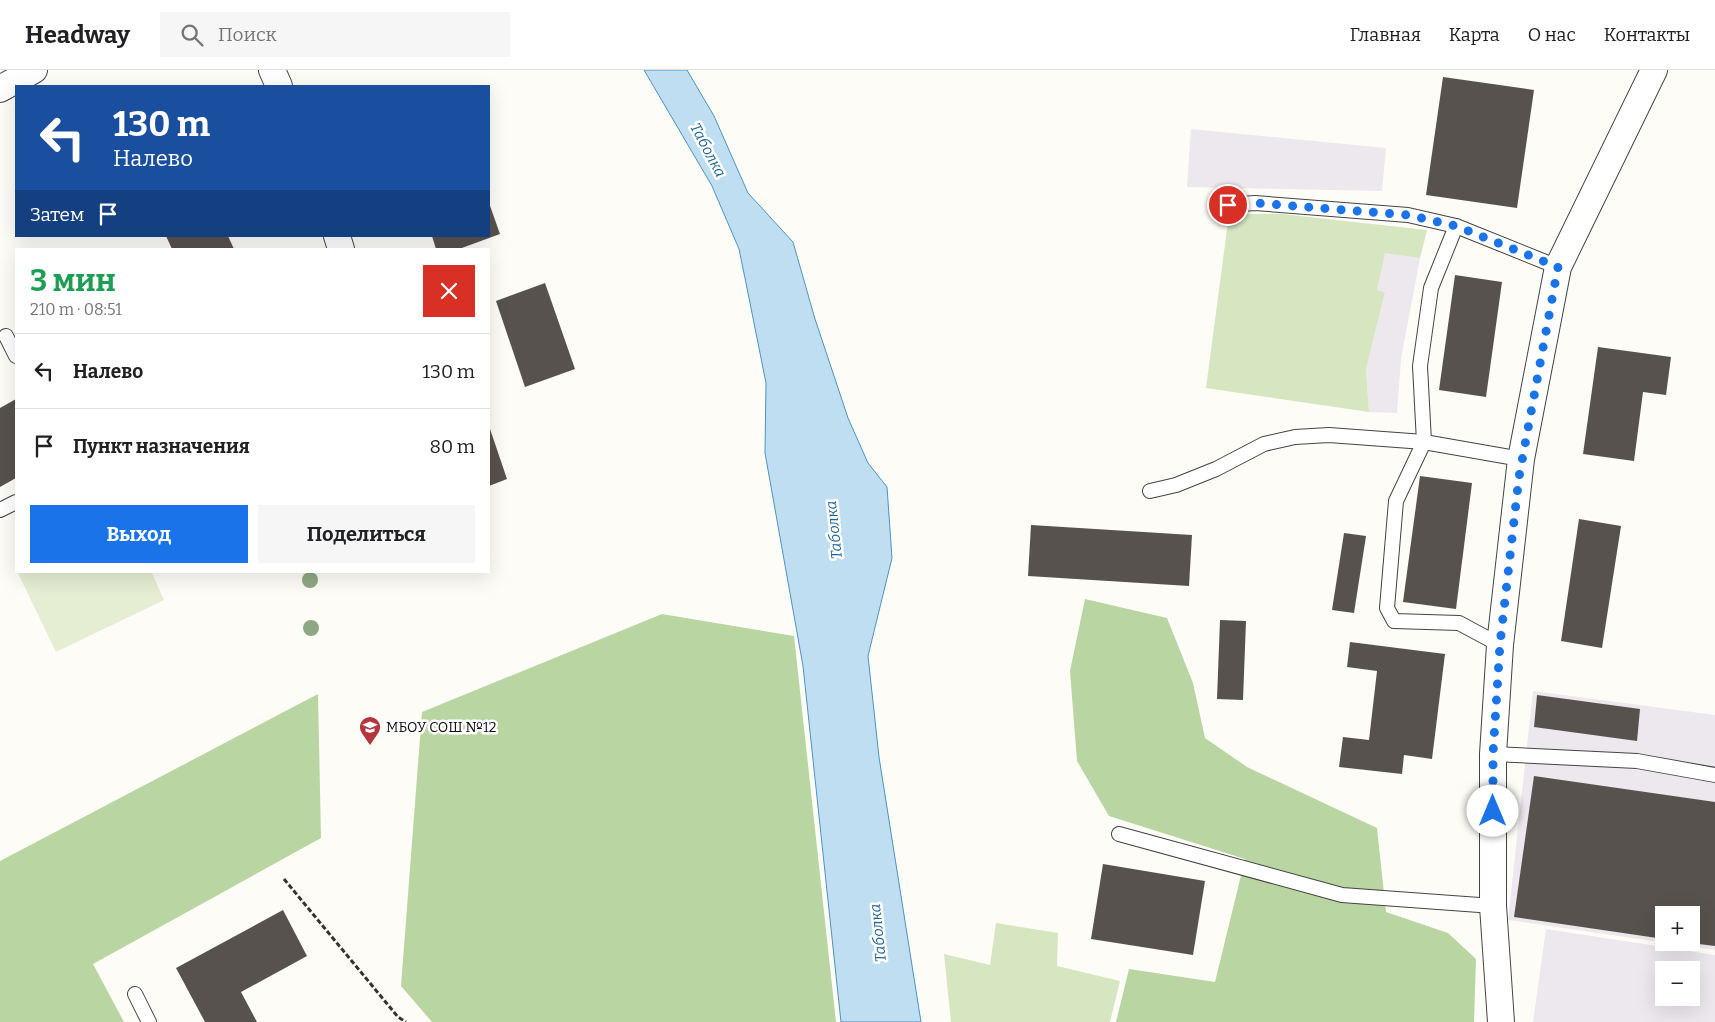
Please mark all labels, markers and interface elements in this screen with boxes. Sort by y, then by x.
search box [160,12,510,57]
text: Headway [25,21,130,49]
icon: search [178,21,206,49]
text: Поиск [218,23,277,46]
text: Главная [1350,24,1421,46]
text: Карта [1449,24,1500,46]
text: О нас [1528,24,1576,46]
text: Контакты [1604,24,1690,46]
text: 130 m [113,103,210,145]
icon: left [30,105,95,170]
water label: Таболка [686,120,730,180]
text: Налево [113,145,193,172]
pin [1207,184,1249,226]
icon: arrive [1214,191,1242,219]
icon: arrive [94,200,122,228]
text: Затем [30,203,84,226]
text: 3 мин [30,263,116,299]
button: close [423,265,475,317]
text: 210 m · 08:51 [30,300,122,319]
icon: left [30,357,58,385]
text: Налево [73,360,143,383]
text: 130 m [422,360,475,383]
icon: arrive [30,432,58,460]
text: Пункт назначения [73,435,250,458]
text: 80 m [429,435,475,458]
water label: Таболка [822,500,846,560]
button: Выход [30,505,248,563]
button: Поделиться [258,505,475,563]
school or university icon: МБОУ СОШ №12 [358,715,382,746]
place label: МБОУ СОШ №12 [386,719,496,736]
position arrow [1466,784,1518,836]
water label: Таболка [866,903,890,963]
map controls [1655,906,1700,1006]
button: + [1655,906,1700,951]
button: − [1655,961,1700,1006]

